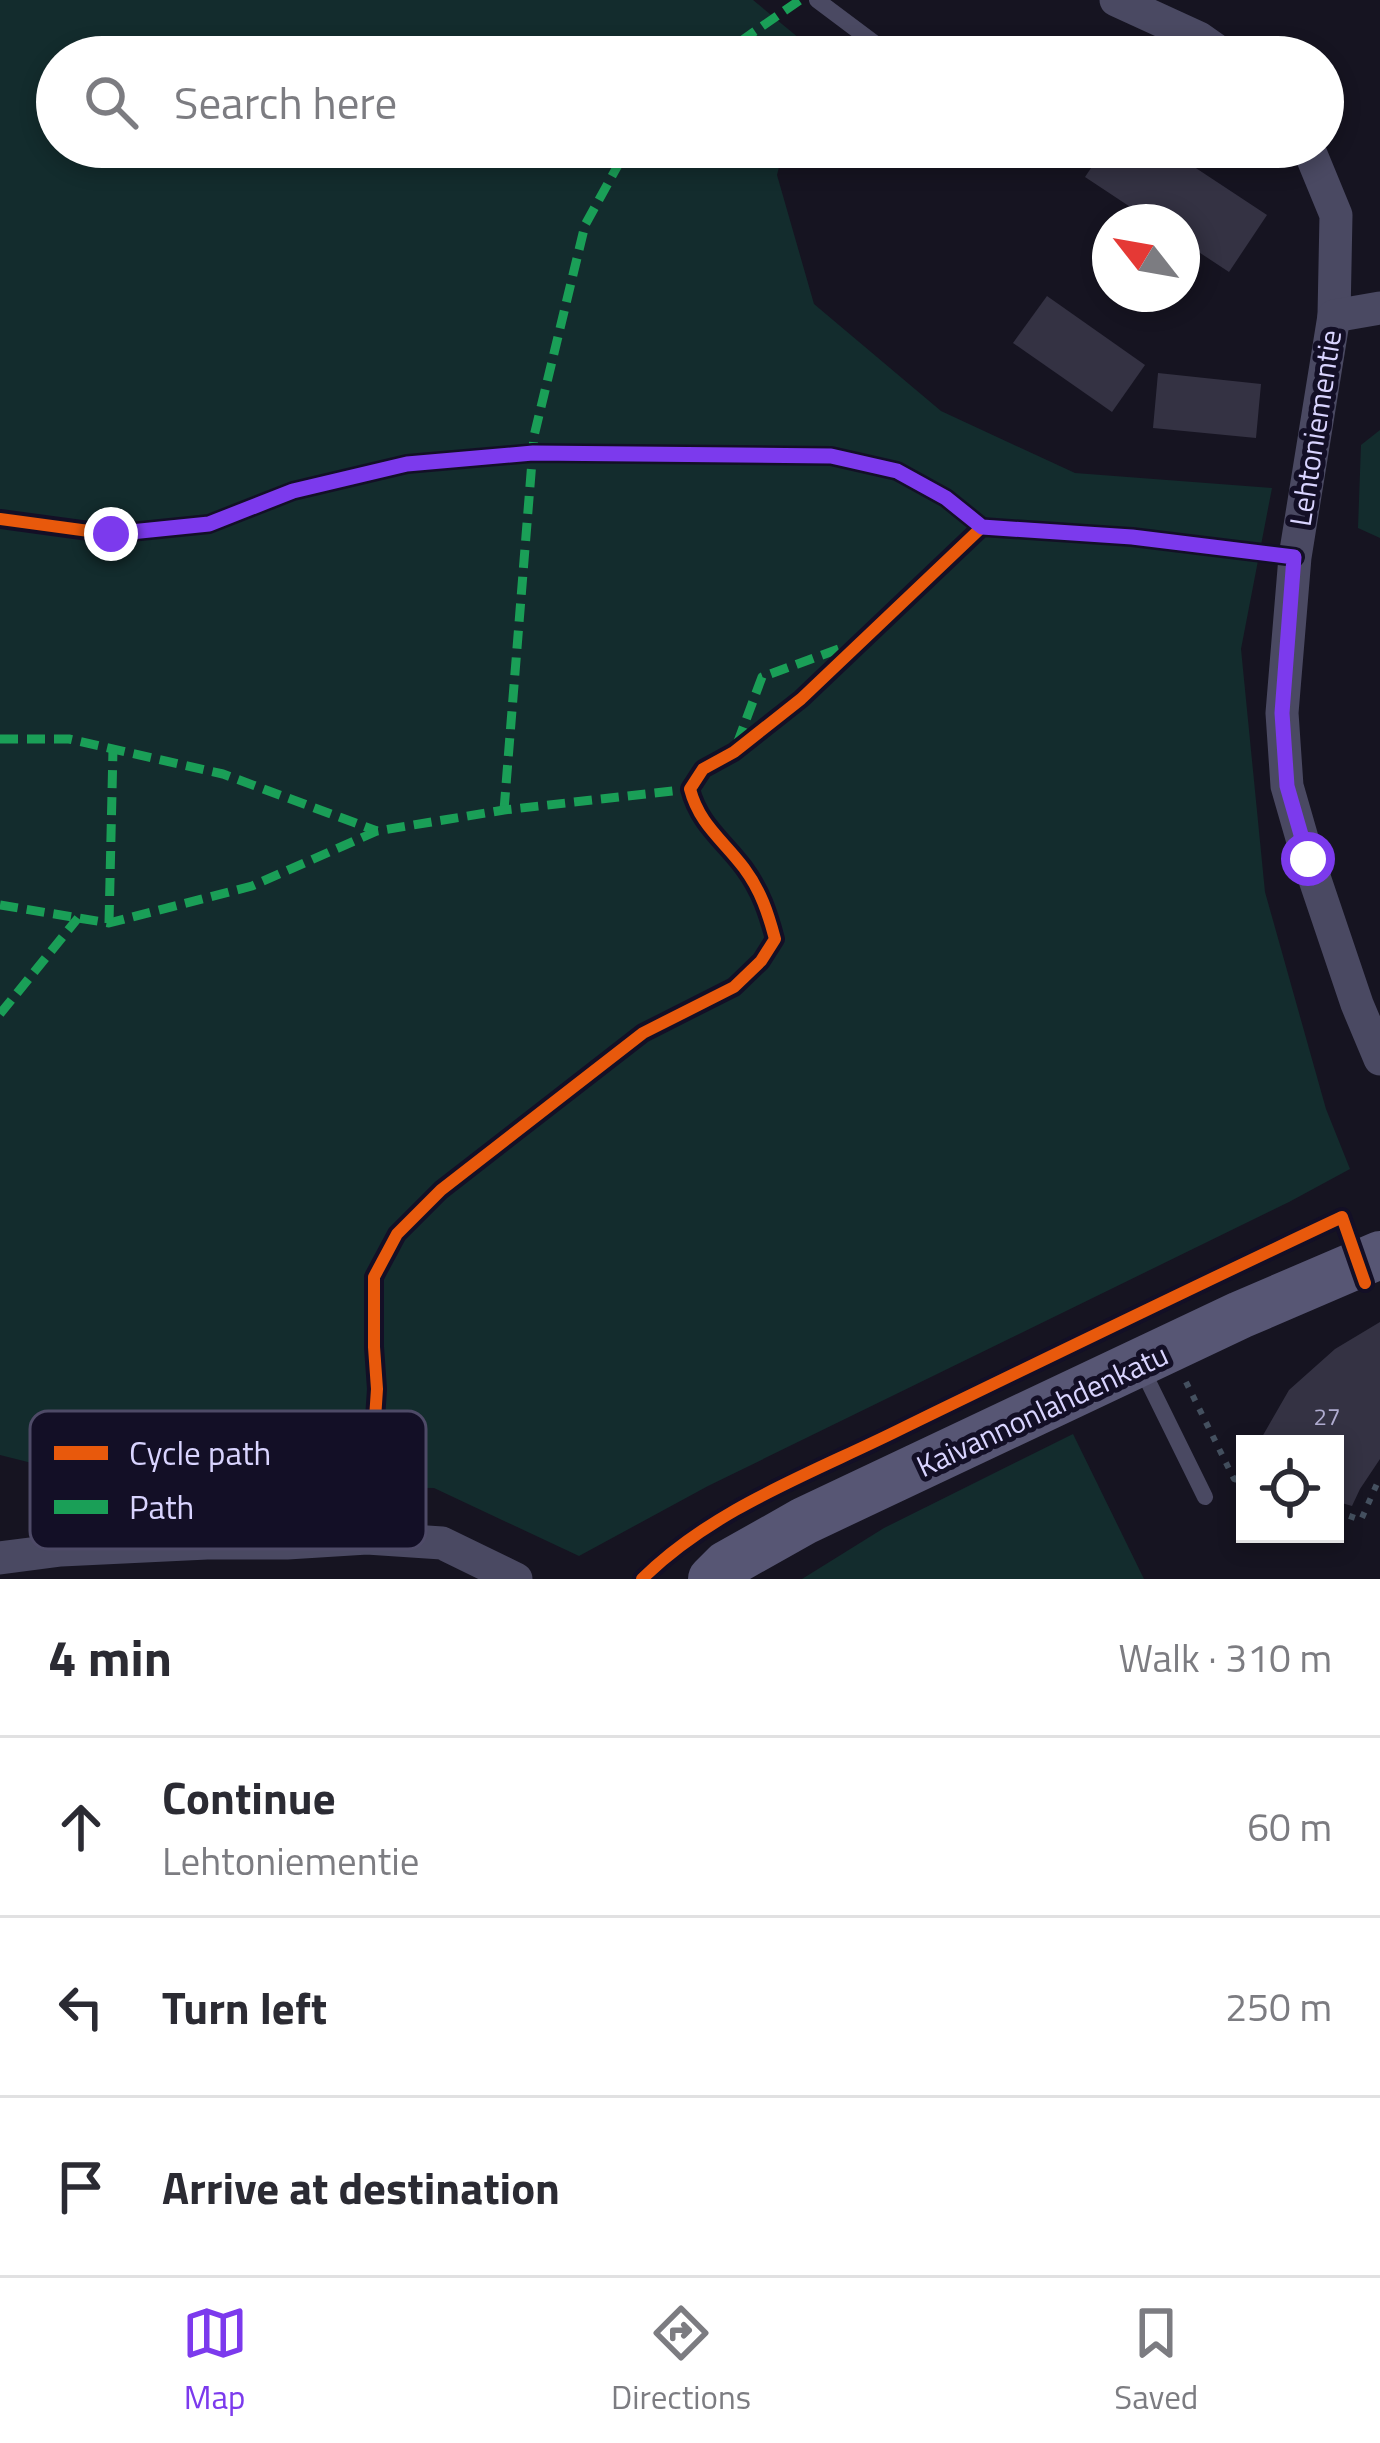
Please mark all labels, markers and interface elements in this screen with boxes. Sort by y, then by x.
search box [36,36,1344,168]
text: Search here [174,68,397,136]
icon: search [78,69,144,135]
north arrow [1092,204,1200,312]
street label: Lehtoniementie [1277,327,1353,529]
route end [84,507,138,561]
route start [1281,832,1335,886]
street label: Kaivannonlahdenkatu [909,1331,1175,1489]
house number: 27 [1314,1398,1340,1434]
legend [30,1411,426,1549]
text: Cycle path [129,1428,271,1478]
map controls [1236,1435,1344,1543]
button: locate [1236,1435,1344,1543]
text: Path [129,1482,194,1532]
text: 4 min [48,1618,172,1696]
text: Walk · 310 m [1118,1628,1332,1687]
text: Continue [162,1763,336,1831]
icon: ahead [48,1794,114,1860]
text: 60 m [1247,1797,1332,1856]
text: Lehtoniementie [162,1831,420,1890]
text: Turn left [162,1973,327,2041]
icon: left [48,1974,114,2040]
text: 250 m [1225,1977,1332,2036]
text: Arrive at destination [162,2153,560,2221]
icon: arrive [48,2154,114,2220]
tab: Map [182,2300,248,2422]
tab: Directions [611,2300,751,2422]
tab: Saved [1114,2300,1198,2422]

